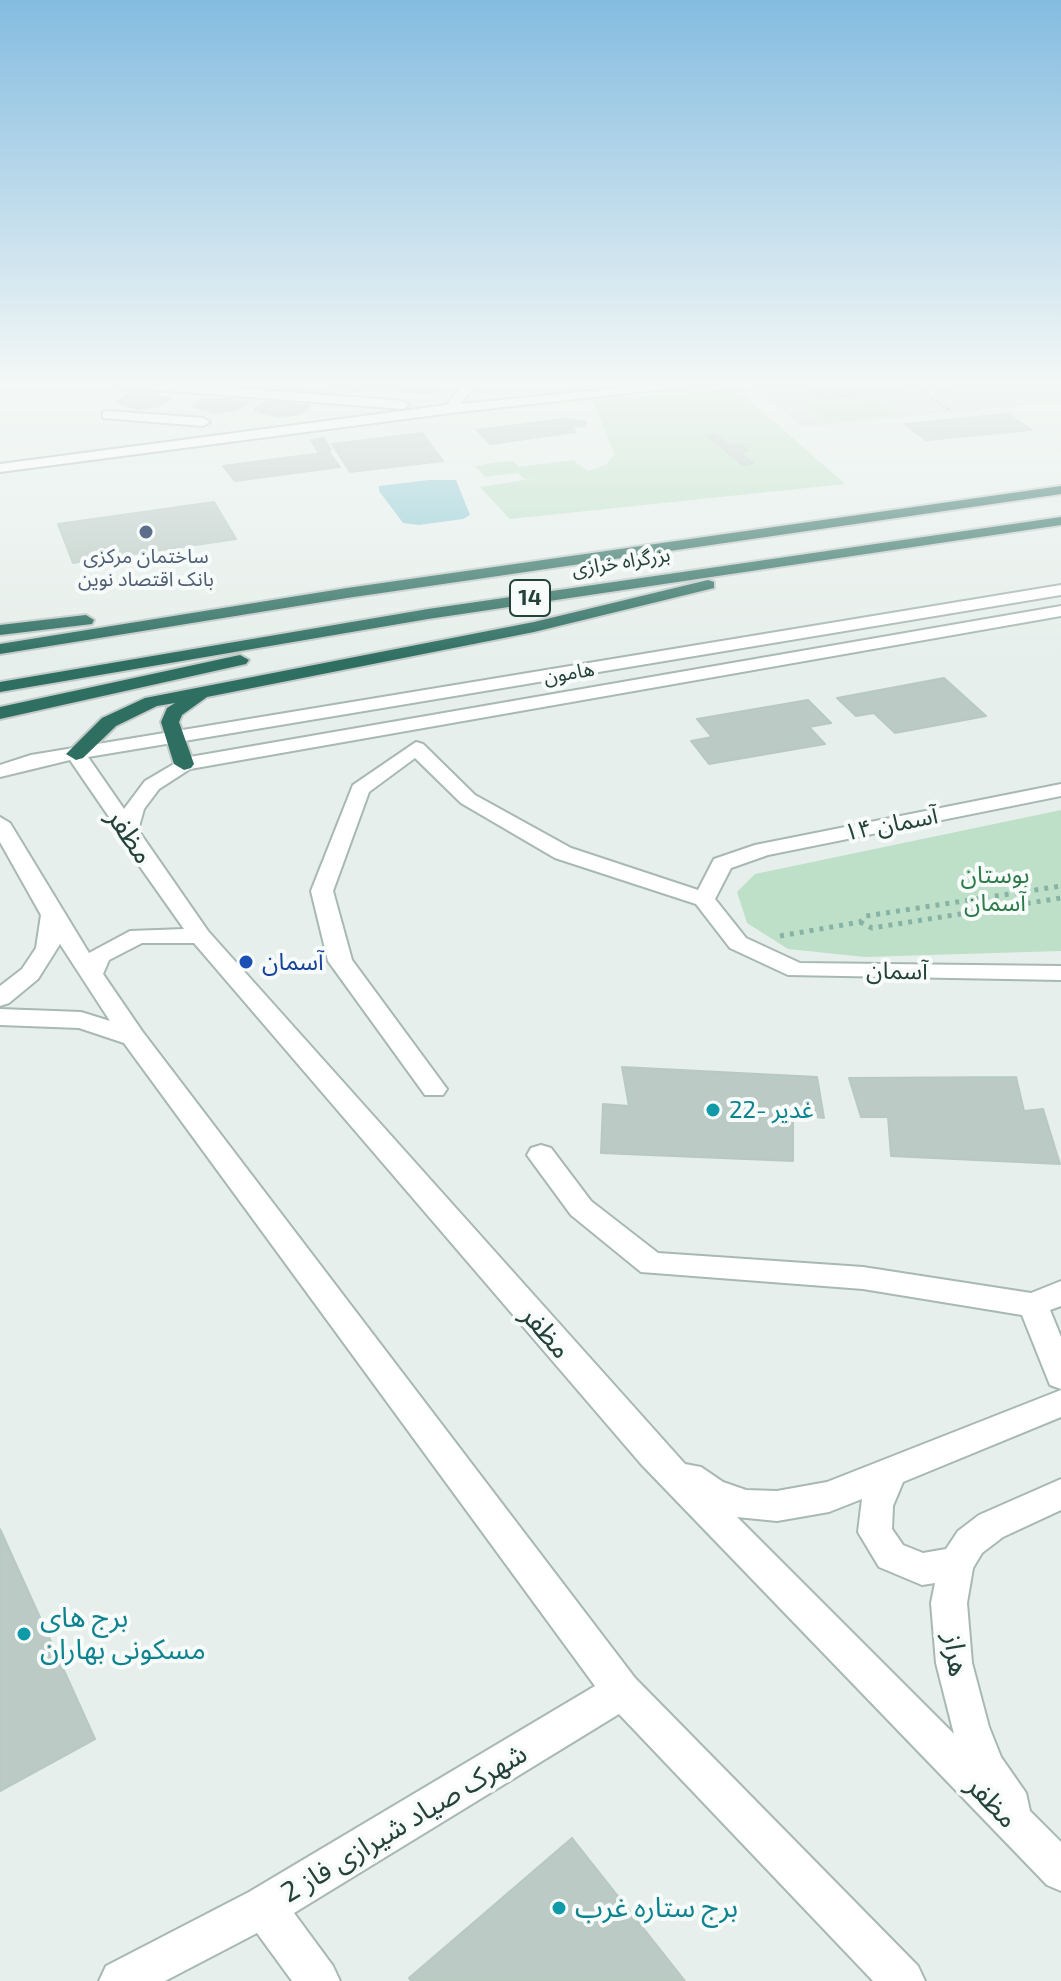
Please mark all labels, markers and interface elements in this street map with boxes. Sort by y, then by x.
marker: ساختمان مرکزی بانک اقتصاد نوین [137,523,155,541]
street label: بزرگراه خرازی [570,542,672,582]
place label: ساختمان مرکزی بانک اقتصاد نوین [78,544,214,591]
road number: 14 [510,580,550,616]
street label: هامون [542,657,596,689]
street label: آسمان ۱۴ [842,801,940,847]
street label: مظفر [99,802,161,870]
park label: بوستان آسمان [961,861,1029,917]
place label: آسمان [262,948,324,976]
marker: آسمان [237,953,255,971]
street label: آسمان [866,956,928,986]
place label: 22- غدیر [729,1096,814,1124]
marker: 22- غدیر [704,1101,722,1119]
street label: مظفر [514,1299,578,1365]
place label: برج های مسکونی بهاران [40,1601,206,1667]
marker: برج های مسکونی بهاران [15,1625,33,1643]
street label: هراز [936,1631,976,1679]
street label: شهرک صیاد شیرازی فاز 2 [275,1736,533,1910]
street label: مظفر [959,1769,1025,1835]
place label: برج ستاره غرب [575,1891,738,1925]
marker: برج ستاره غرب [550,1899,568,1917]

